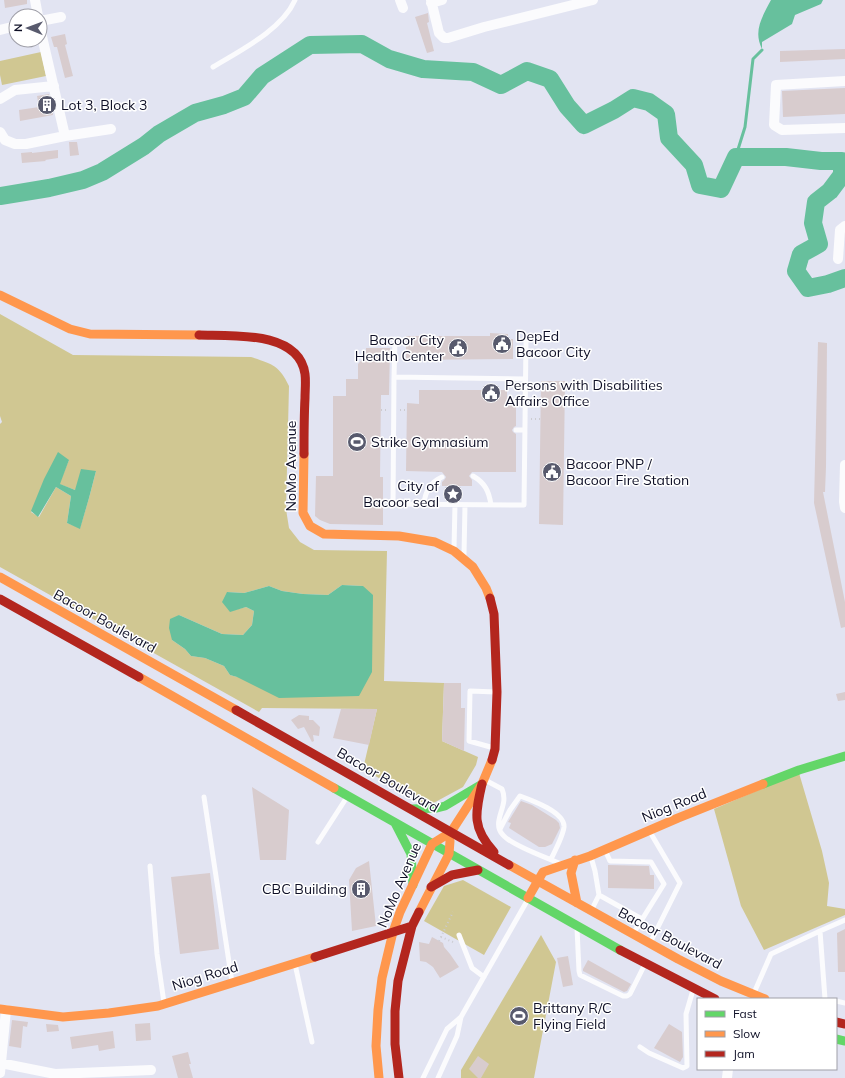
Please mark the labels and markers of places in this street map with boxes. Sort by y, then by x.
building icon: Lot 3, Block 3 [36,94,58,116]
place label: Lot 3, Block 3 [61,96,147,114]
place label: DepEd Bacoor City [516,327,591,361]
place label: Bacoor City Health Center [355,331,445,365]
public building icon: DepEd Bacoor City [491,333,513,355]
public building icon: Bacoor City Health Center [447,337,469,359]
place label: Persons with Disabilities Affairs Office [505,376,663,410]
public building icon: Persons with Disabilities Affairs Office [480,382,502,404]
sports icon: Strike Gymnasium [346,431,368,453]
place label: Strike Gymnasium [371,433,489,451]
place label: Bacoor PNP / Bacoor Fire Station [566,455,689,489]
public building icon: Bacoor PNP / Bacoor Fire Station [541,461,563,483]
place label: City of Bacoor seal [363,477,439,511]
place icon: City of Bacoor seal [442,483,464,505]
building icon: CBC Building [350,878,372,900]
place label: CBC Building [262,880,347,898]
place label: Brittany R/C Flying Field [533,999,612,1033]
sports icon: Brittany R/C Flying Field [508,1005,530,1027]

